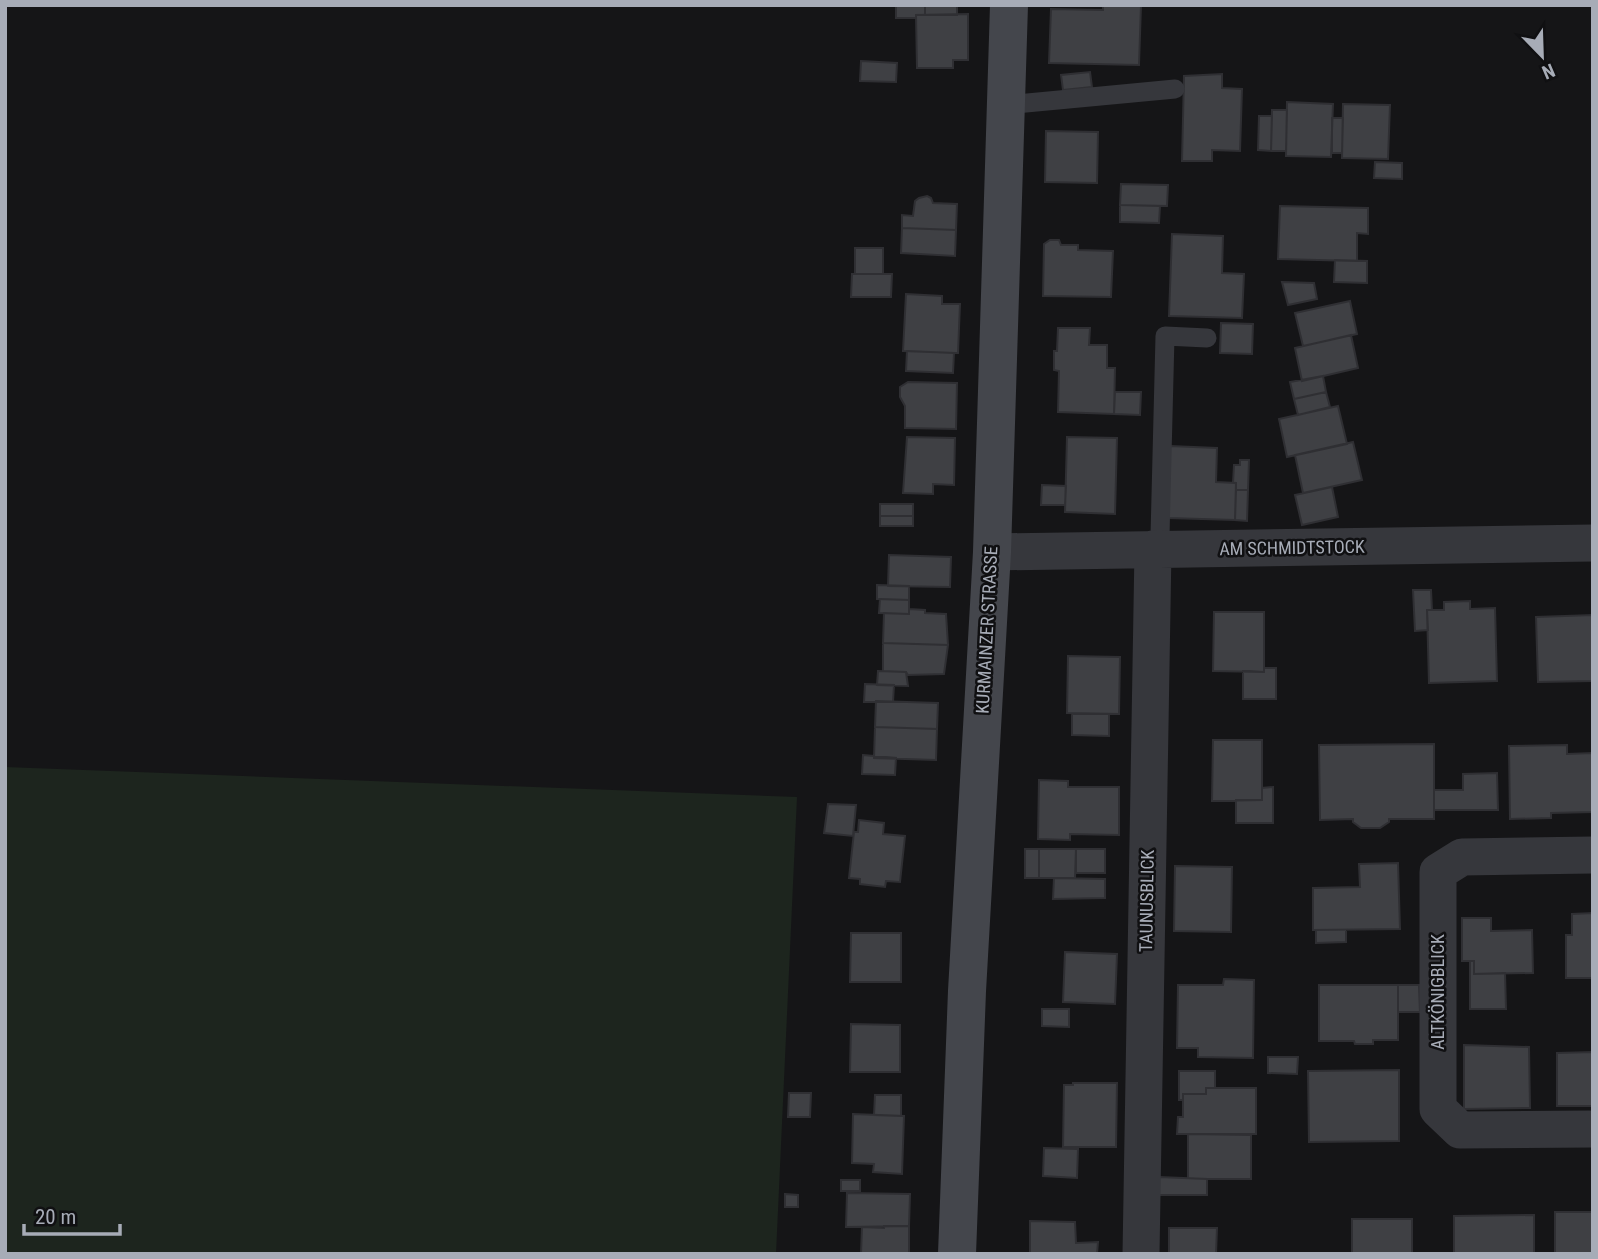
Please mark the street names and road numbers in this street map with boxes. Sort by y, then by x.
street label: AM SCHMIDTSTOCK [1219,536,1365,559]
street label: KURMAINZER STRASSE [972,546,1001,714]
street label: TAUNUSBLICK [1135,849,1158,952]
street label: ALTKÖNIGBLICK [1427,934,1448,1050]

